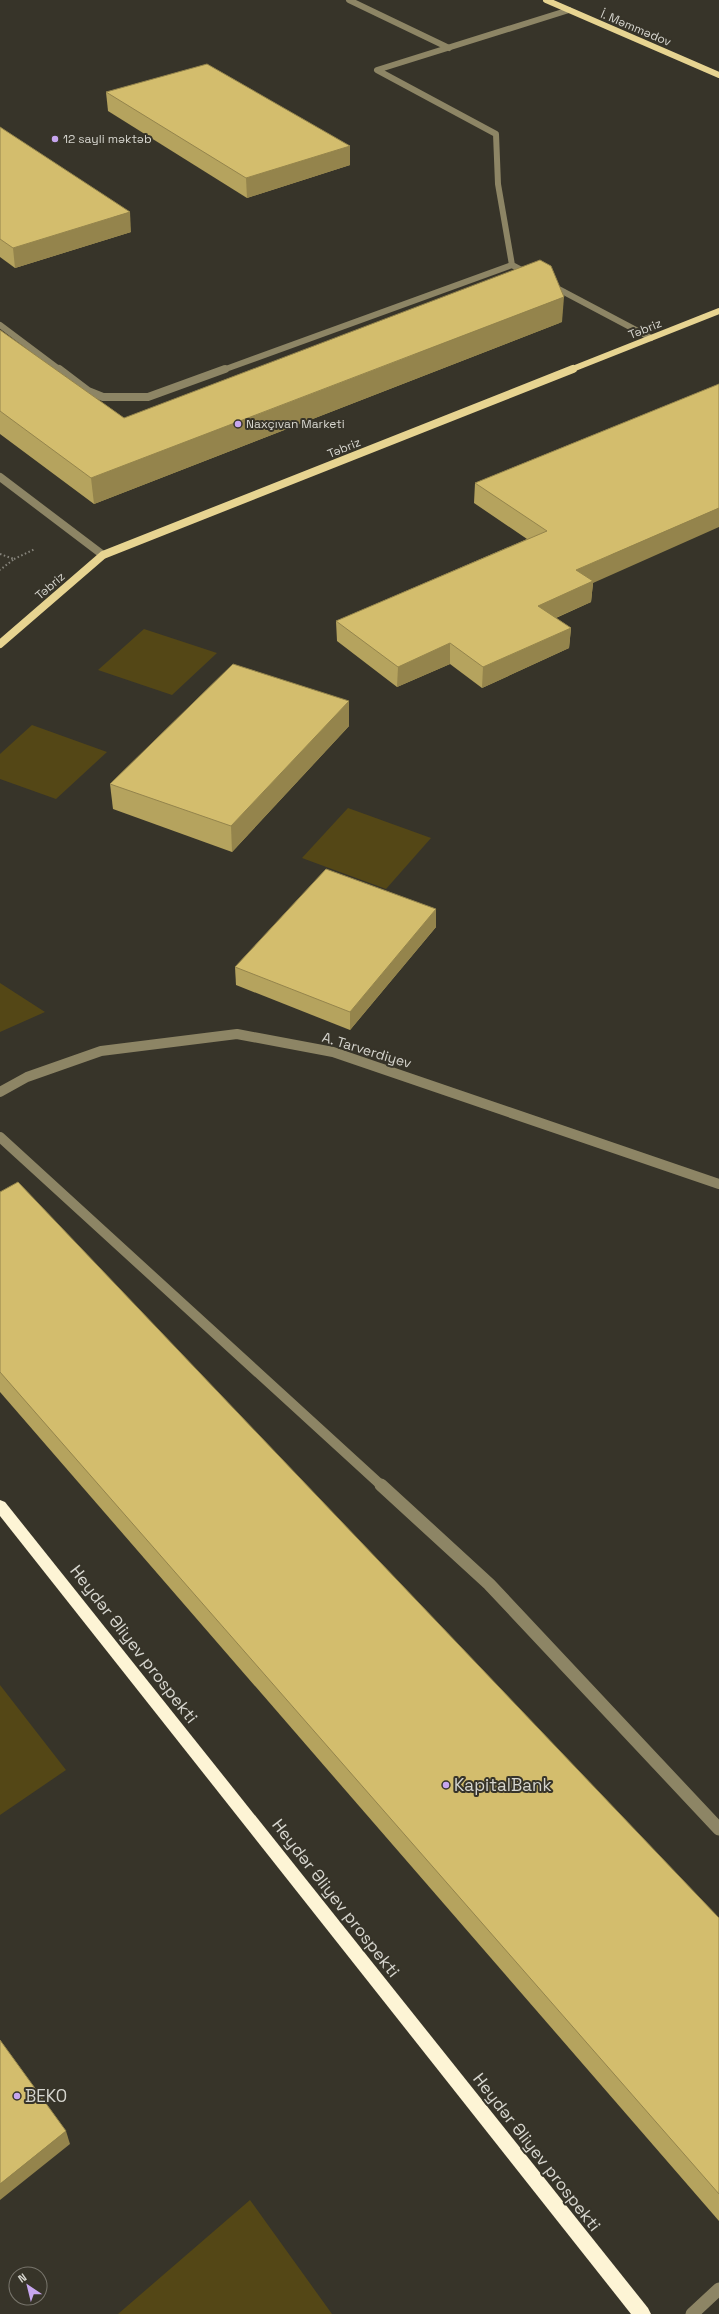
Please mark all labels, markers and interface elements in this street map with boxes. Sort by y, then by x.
street label: İ. Məmmədov [598,6,674,50]
place label: 12 sayli məktəb [63,131,152,147]
marker: 12 sayli məktəb [50,134,60,144]
street label: Təbriz [626,315,664,343]
place label: Naxçıvan Marketi [246,416,345,432]
marker: Naxçıvan Marketi [233,419,243,429]
street label: Təbriz [325,434,363,462]
street label: Təbriz [32,569,68,603]
street label: A. Tarverdiyev [320,1028,414,1072]
street label: Heydər Əliyev prospekti [65,1560,203,1728]
place label: KapitalBank [454,1774,552,1796]
marker: KapitalBank [441,1780,451,1790]
street label: Heydər Əliyev prospekti [267,1814,405,1982]
street label: Heydər Əliyev prospekti [468,2068,606,2236]
place label: BEKO [25,2085,67,2107]
marker: BEKO [12,2091,22,2101]
north arrow [8,2266,48,2306]
text: N [15,2270,29,2286]

